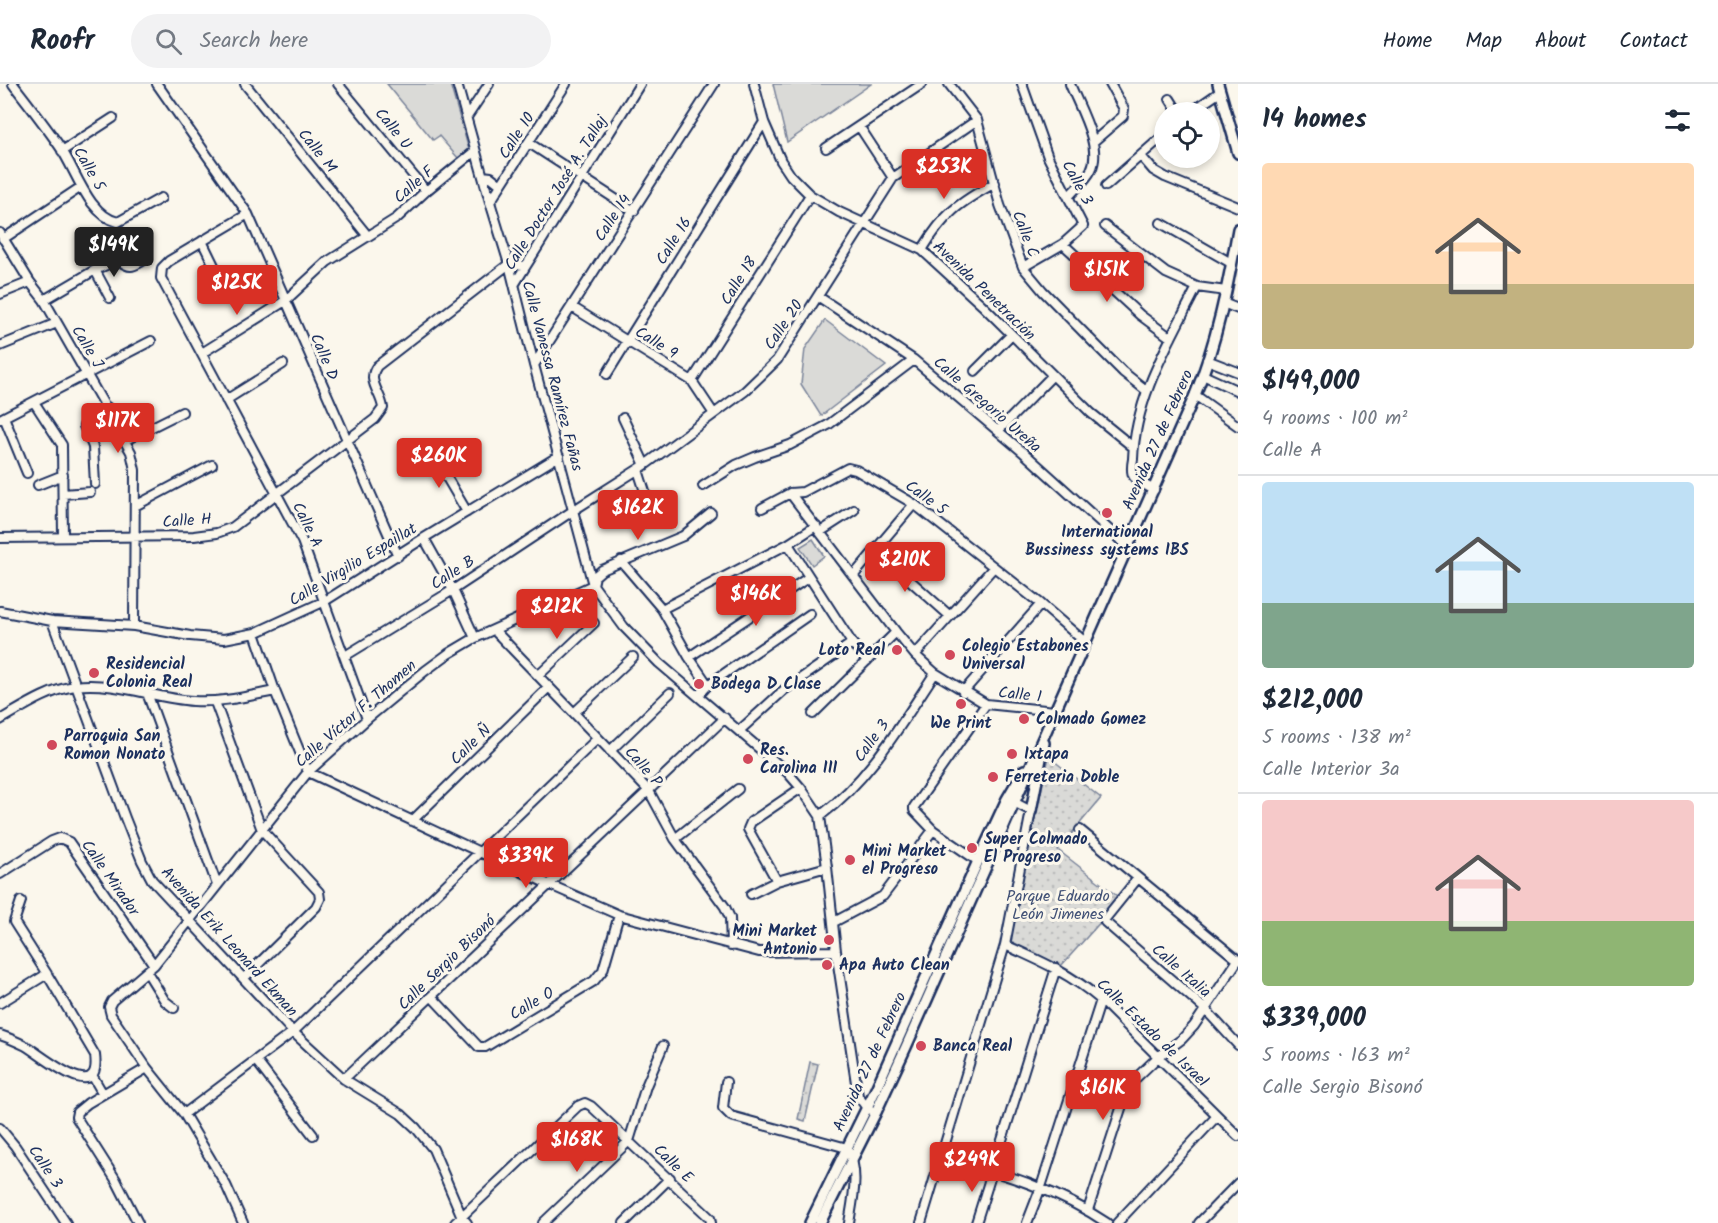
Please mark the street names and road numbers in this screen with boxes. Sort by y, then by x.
street label: Calle U [368,102,418,156]
street label: Calle 10 [492,108,542,164]
street label: Calle Doctor José A. Tallaj [498,110,614,275]
street label: Calle M [291,123,343,179]
street label: Calle 5 [66,142,112,197]
street label: Calle 3 [1055,156,1099,210]
street label: Calle F [388,159,441,210]
street label: Calle 14 [588,189,638,247]
street label: Calle C [1005,207,1045,261]
street label: Calle 16 [649,212,699,270]
street label: Avenida Penetración [927,235,1041,347]
street label: Calle 18 [714,252,764,310]
street label: Calle Vanessa Ramírez Fañas [515,278,589,474]
street label: Calle 20 [758,295,810,355]
street label: Calle 9 [630,320,682,366]
street label: Calle J [64,321,110,374]
street label: Calle D [303,330,345,384]
street label: Calle Gregorio Ureña [927,351,1047,459]
street label: Avenida 27 de Febrero [1116,366,1200,514]
street label: Calle 5 [900,474,954,523]
street label: Calle A [285,498,329,552]
street label: Calle H [162,507,212,535]
street label: Calle Virgilio Espaillat [284,516,423,613]
street label: Calle B [426,549,480,597]
street label: Calle Víctor F. Thomen [289,654,423,774]
street label: Calle 1 [997,680,1043,710]
street label: Calle 3 [848,714,896,768]
street label: Calle Ñ [445,719,498,771]
street label: Calle P [618,741,668,793]
street label: Calle Mirador [74,835,147,923]
street label: Avenida Erik Leonard Ekman [155,861,303,1023]
street label: Calle Sergio Bisonó [392,909,502,1017]
street label: Calle Italia [1145,938,1217,1004]
street label: Calle Estado de Israel [1090,973,1214,1093]
street label: Calle O [505,981,559,1027]
street label: Avenida 27 de Febrero [827,988,913,1136]
street label: Calle E [647,1138,699,1190]
street label: Calle 3 [21,1140,69,1194]

